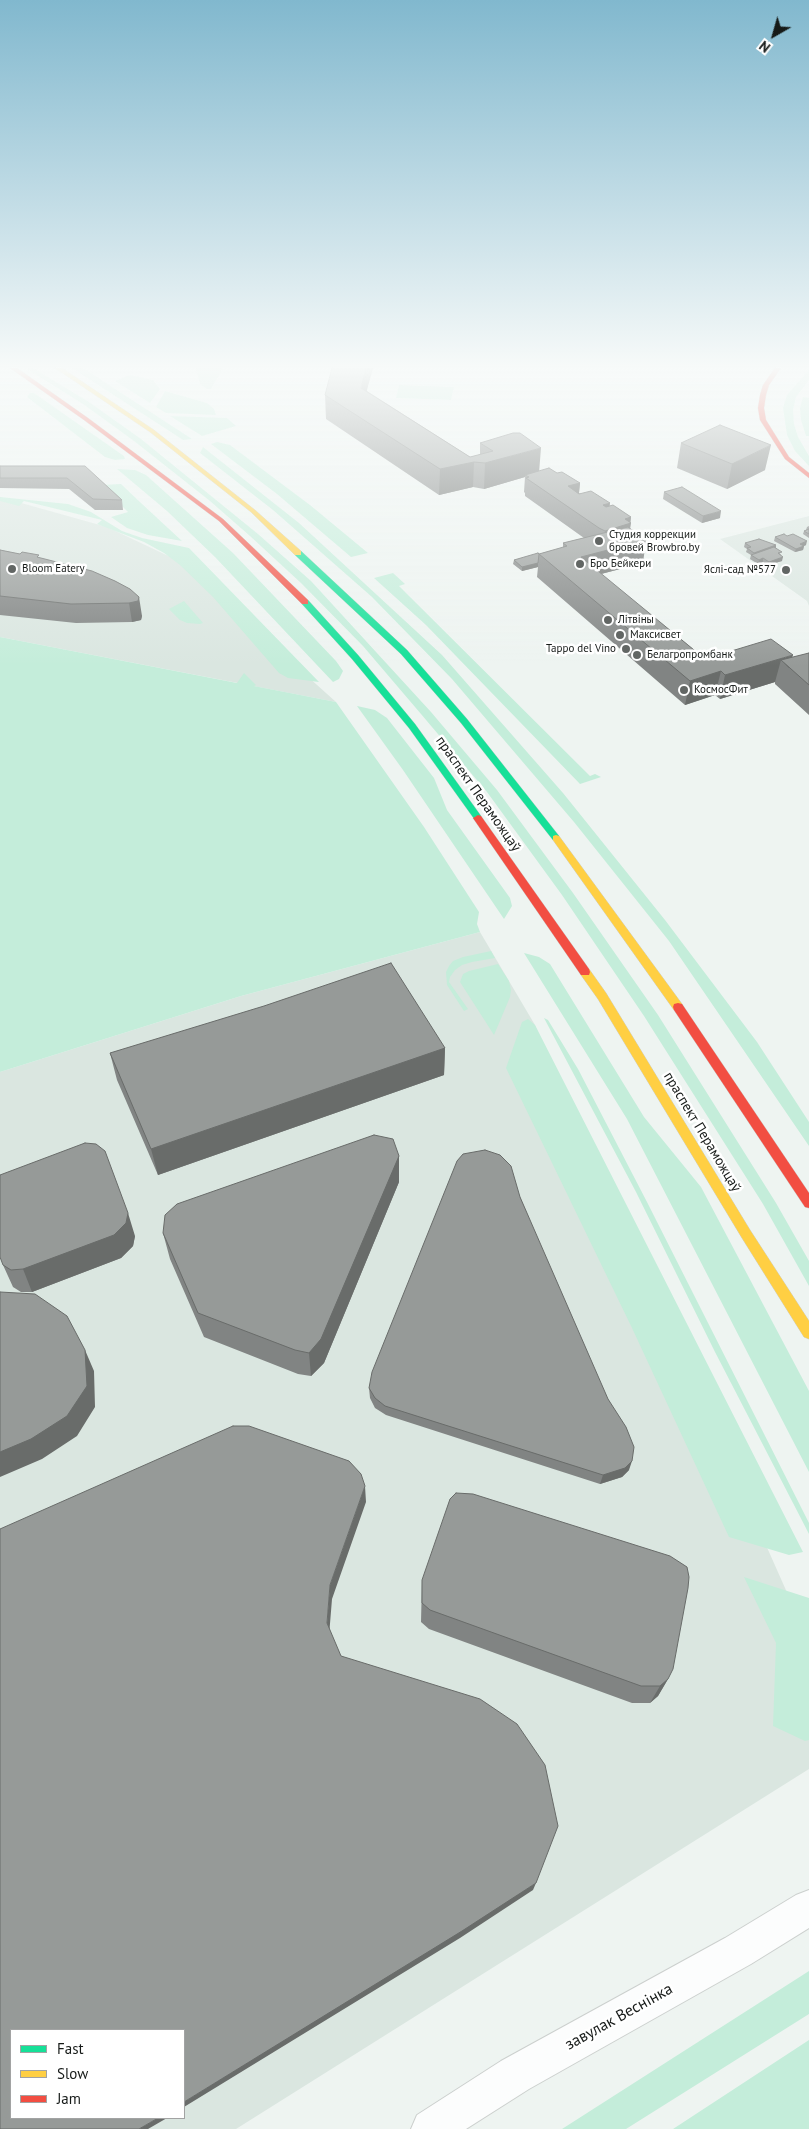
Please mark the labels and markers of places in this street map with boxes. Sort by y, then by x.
place label: Студия коррекции бровей Browbro.by [609,528,700,554]
marker: Студия коррекции бровей Browbro.by [593,535,605,547]
place label: Бро Бейкери [590,557,651,571]
marker: Бро Бейкери [574,558,586,570]
place label: Bloom Eatery [22,562,85,576]
marker: Bloom Eatery [6,563,18,575]
place label: Яслі-сад №577 [704,563,776,577]
marker: Яслі-сад №577 [780,564,792,576]
place label: Літвіны [618,613,654,627]
marker: Літвіны [602,614,614,626]
place label: Максисвет [630,628,681,642]
marker: Максисвет [614,629,626,641]
place label: Tappo del Vino [546,642,616,656]
marker: Tappo del Vino [620,643,632,655]
place label: Белагропромбанк [647,648,733,662]
marker: Белагропромбанк [631,649,643,661]
place label: КосмосФит [694,683,748,697]
marker: КосмосФит [678,684,690,696]

